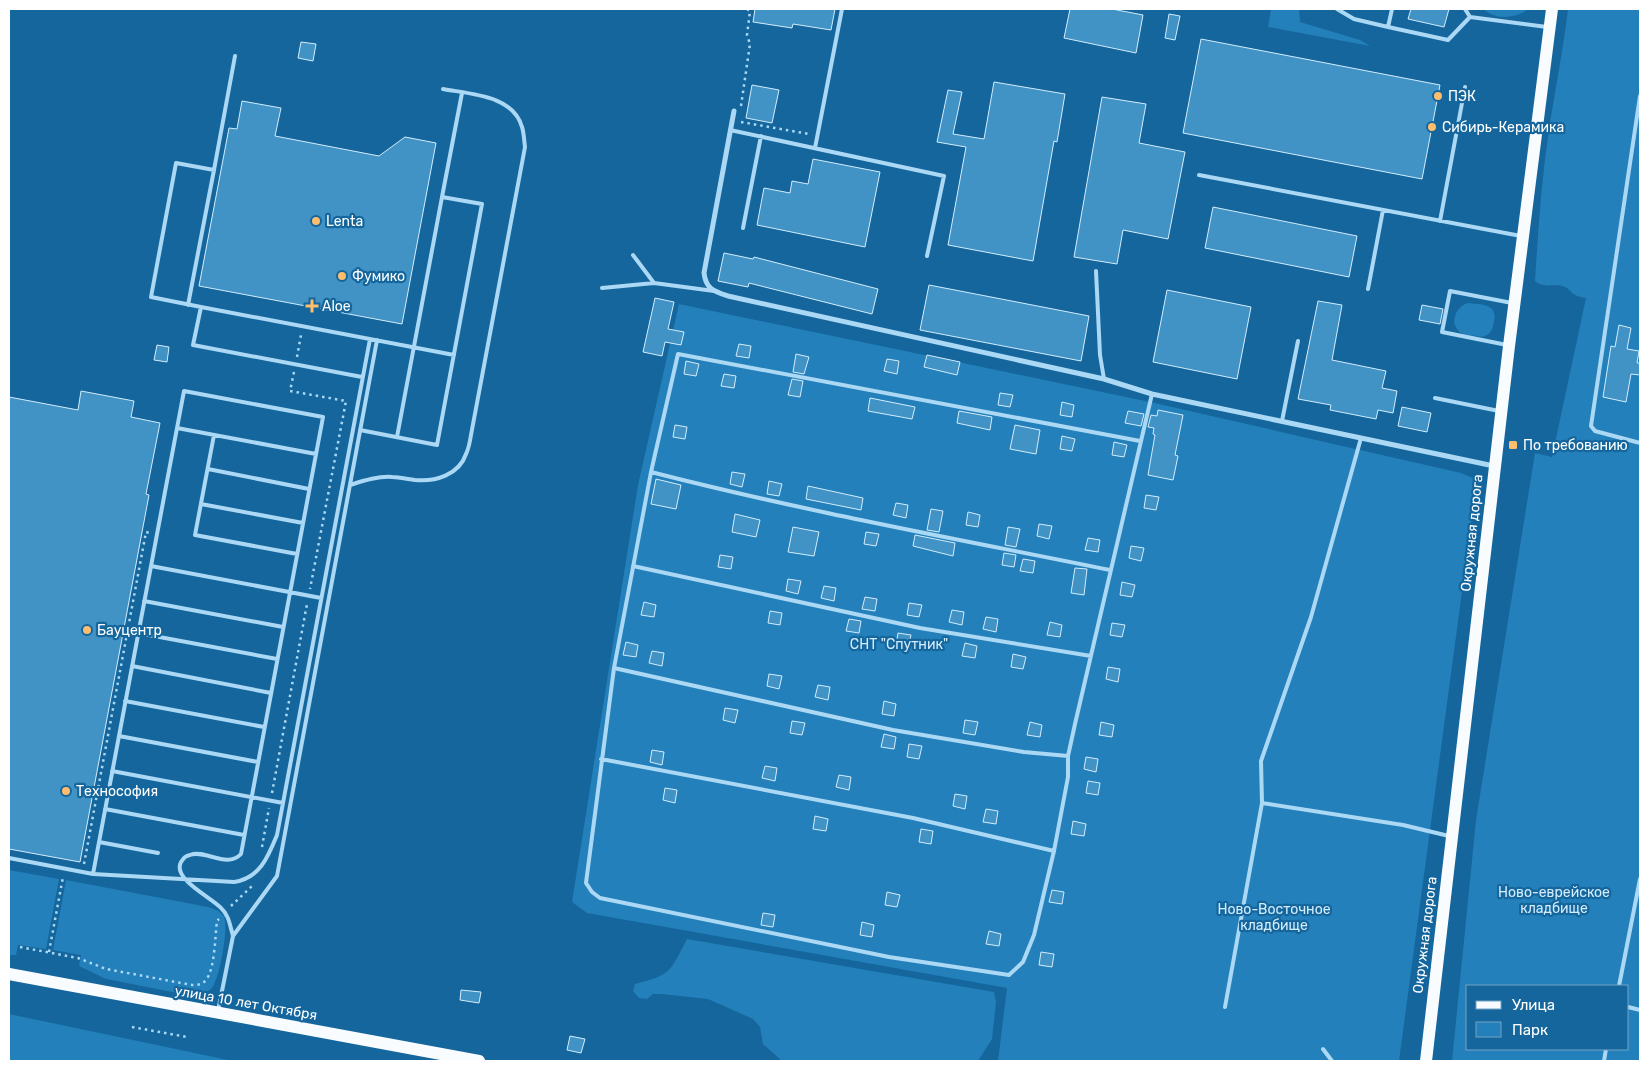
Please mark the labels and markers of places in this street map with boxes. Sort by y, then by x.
place label: ПЭК [1448,88,1476,105]
marker: ПЭК [1432,90,1444,102]
place label: Сибирь-Керамика [1442,119,1564,136]
marker: Сибирь-Керамика [1426,121,1438,133]
place label: Lenta [326,213,363,230]
marker: Lenta [310,215,322,227]
place label: Фумико [352,268,405,285]
marker: Фумико [336,270,348,282]
place label: Aloe [322,298,351,315]
marker: Aloe [306,300,318,312]
place label: По требованию [1523,437,1628,454]
marker: По требованию [1507,439,1519,451]
place label: Бауцентр [97,622,162,639]
marker: Бауцентр [81,624,93,636]
place label: Технософия [76,783,158,800]
marker: Технософия [60,785,72,797]

